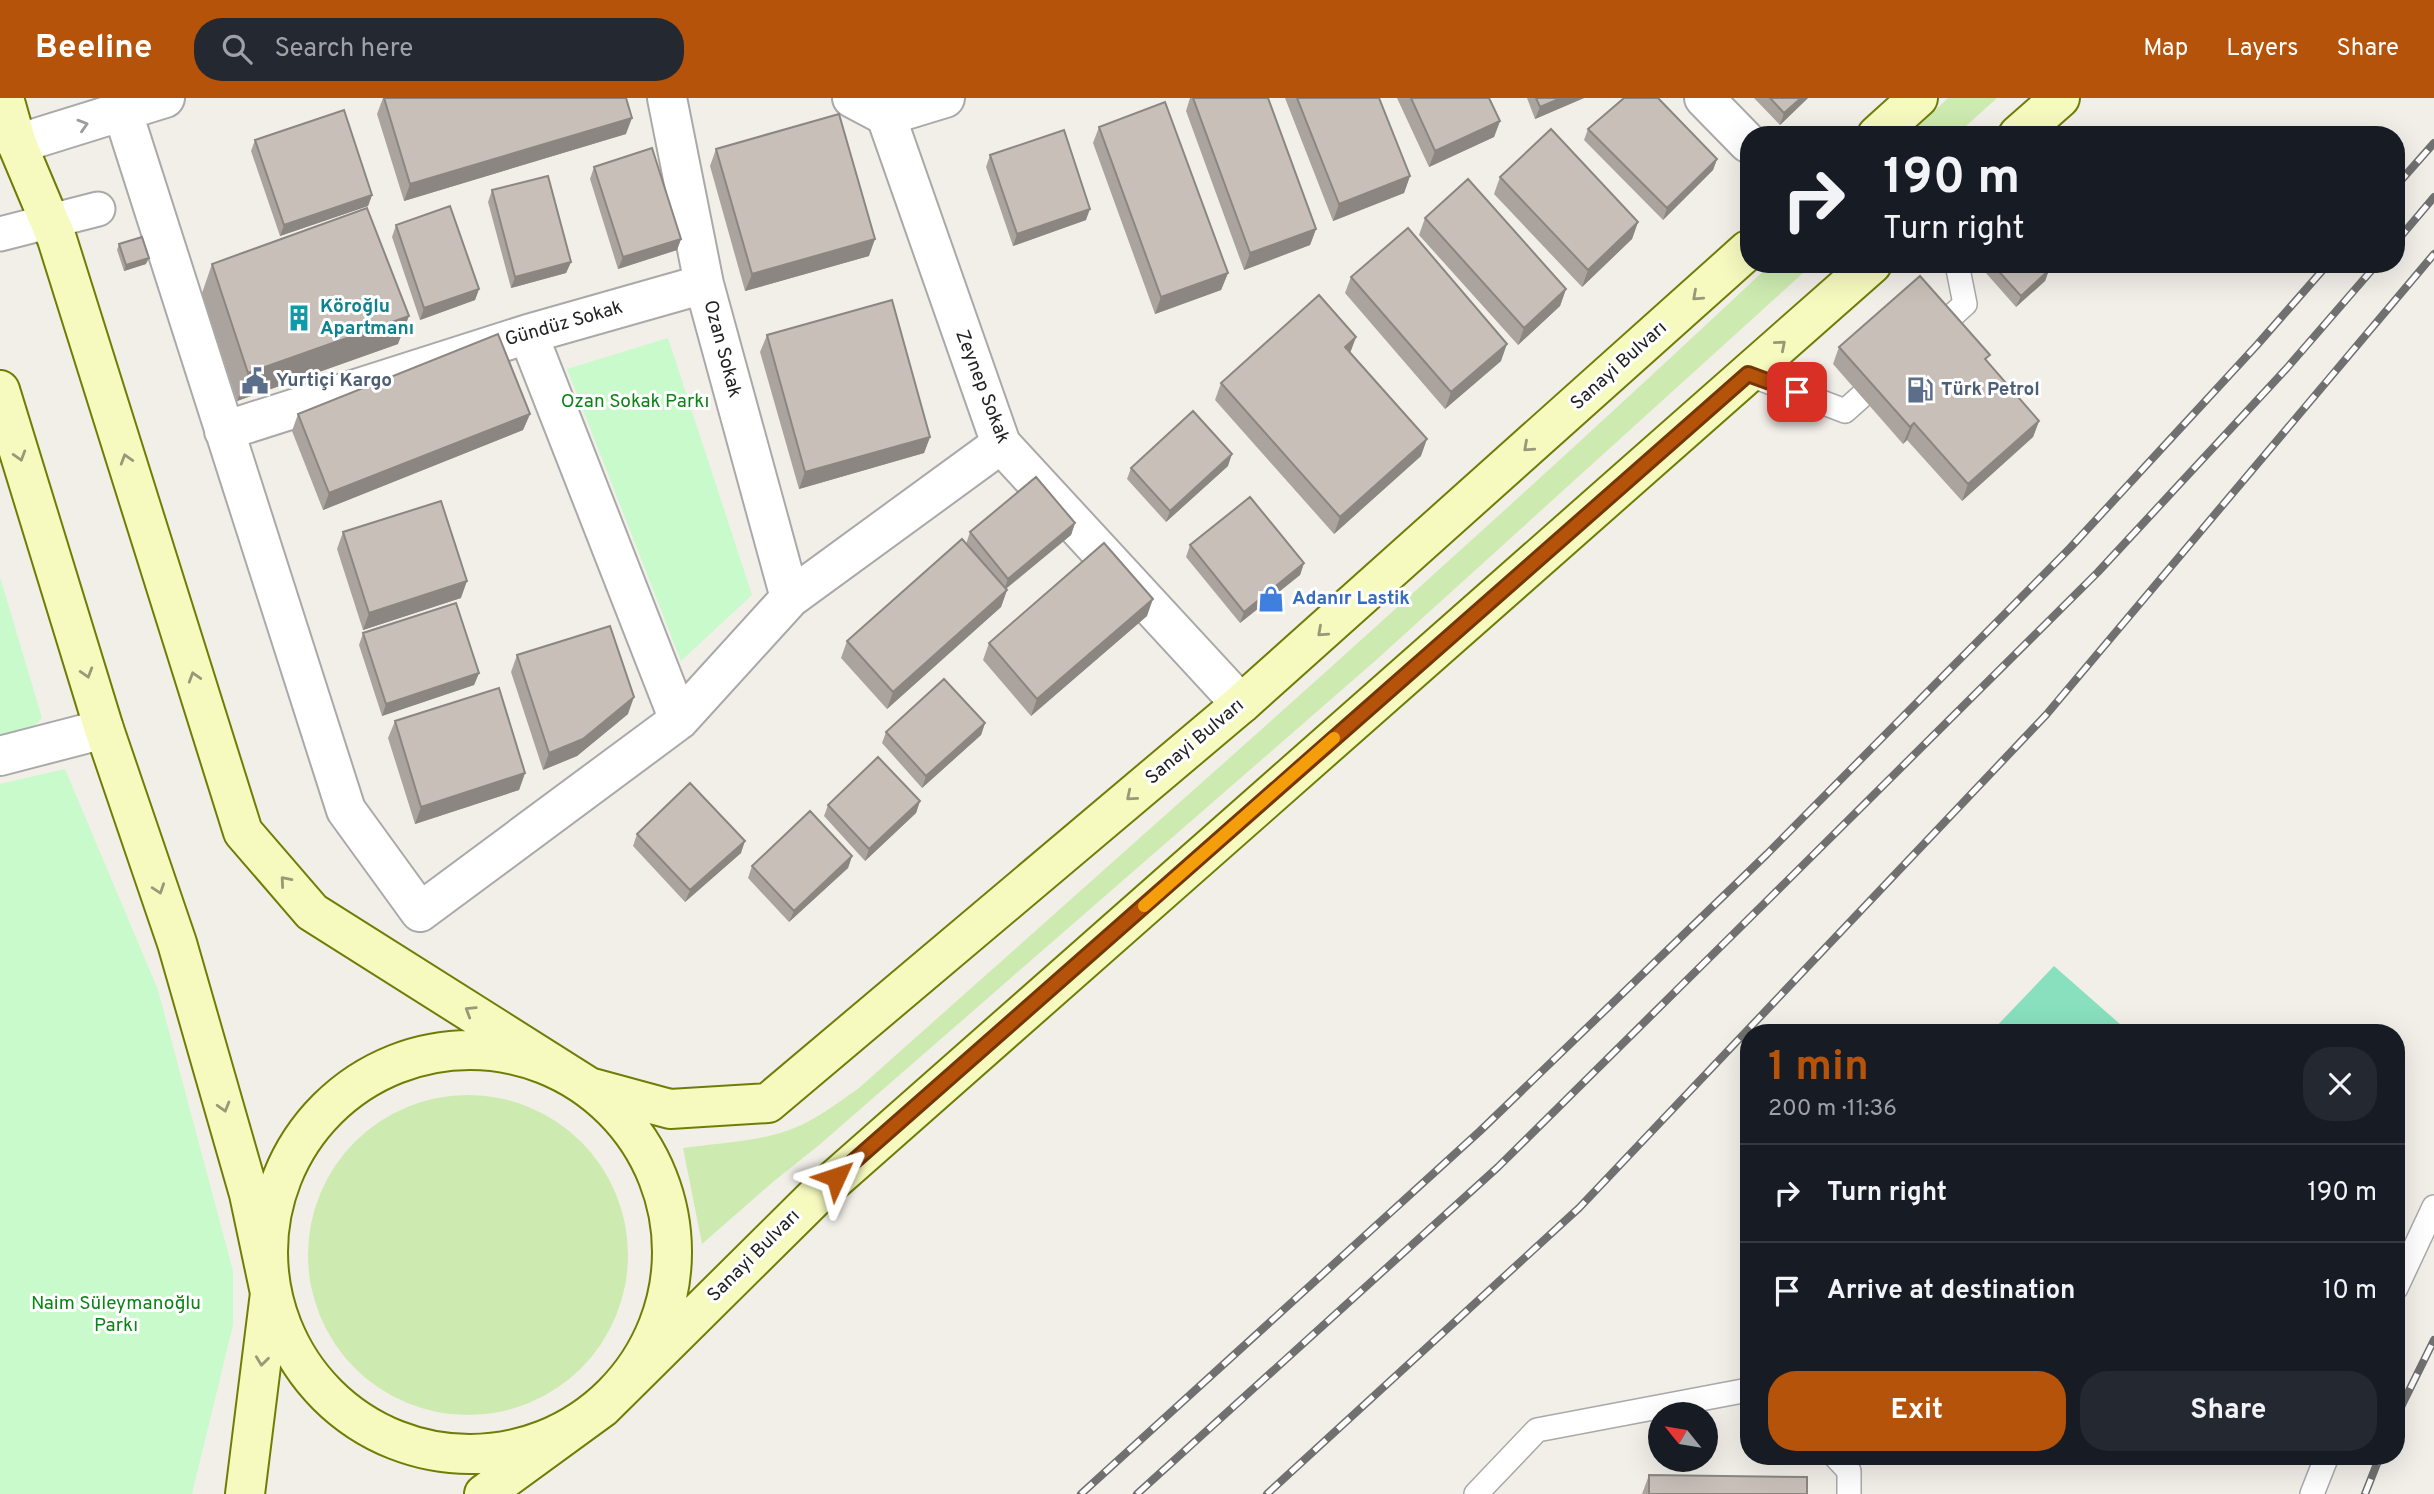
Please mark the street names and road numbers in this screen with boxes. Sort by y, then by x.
street label: Gündüz Sokak [502,296,626,352]
street label: Ozan Sokak [697,298,747,400]
street label: Sanayi Bulvarı [1566,316,1672,416]
street label: Zeynep Sokak [949,327,1015,447]
street label: Sanayi Bulvarı [1141,694,1249,790]
street label: Sanayi Bulvarı [703,1205,805,1307]

